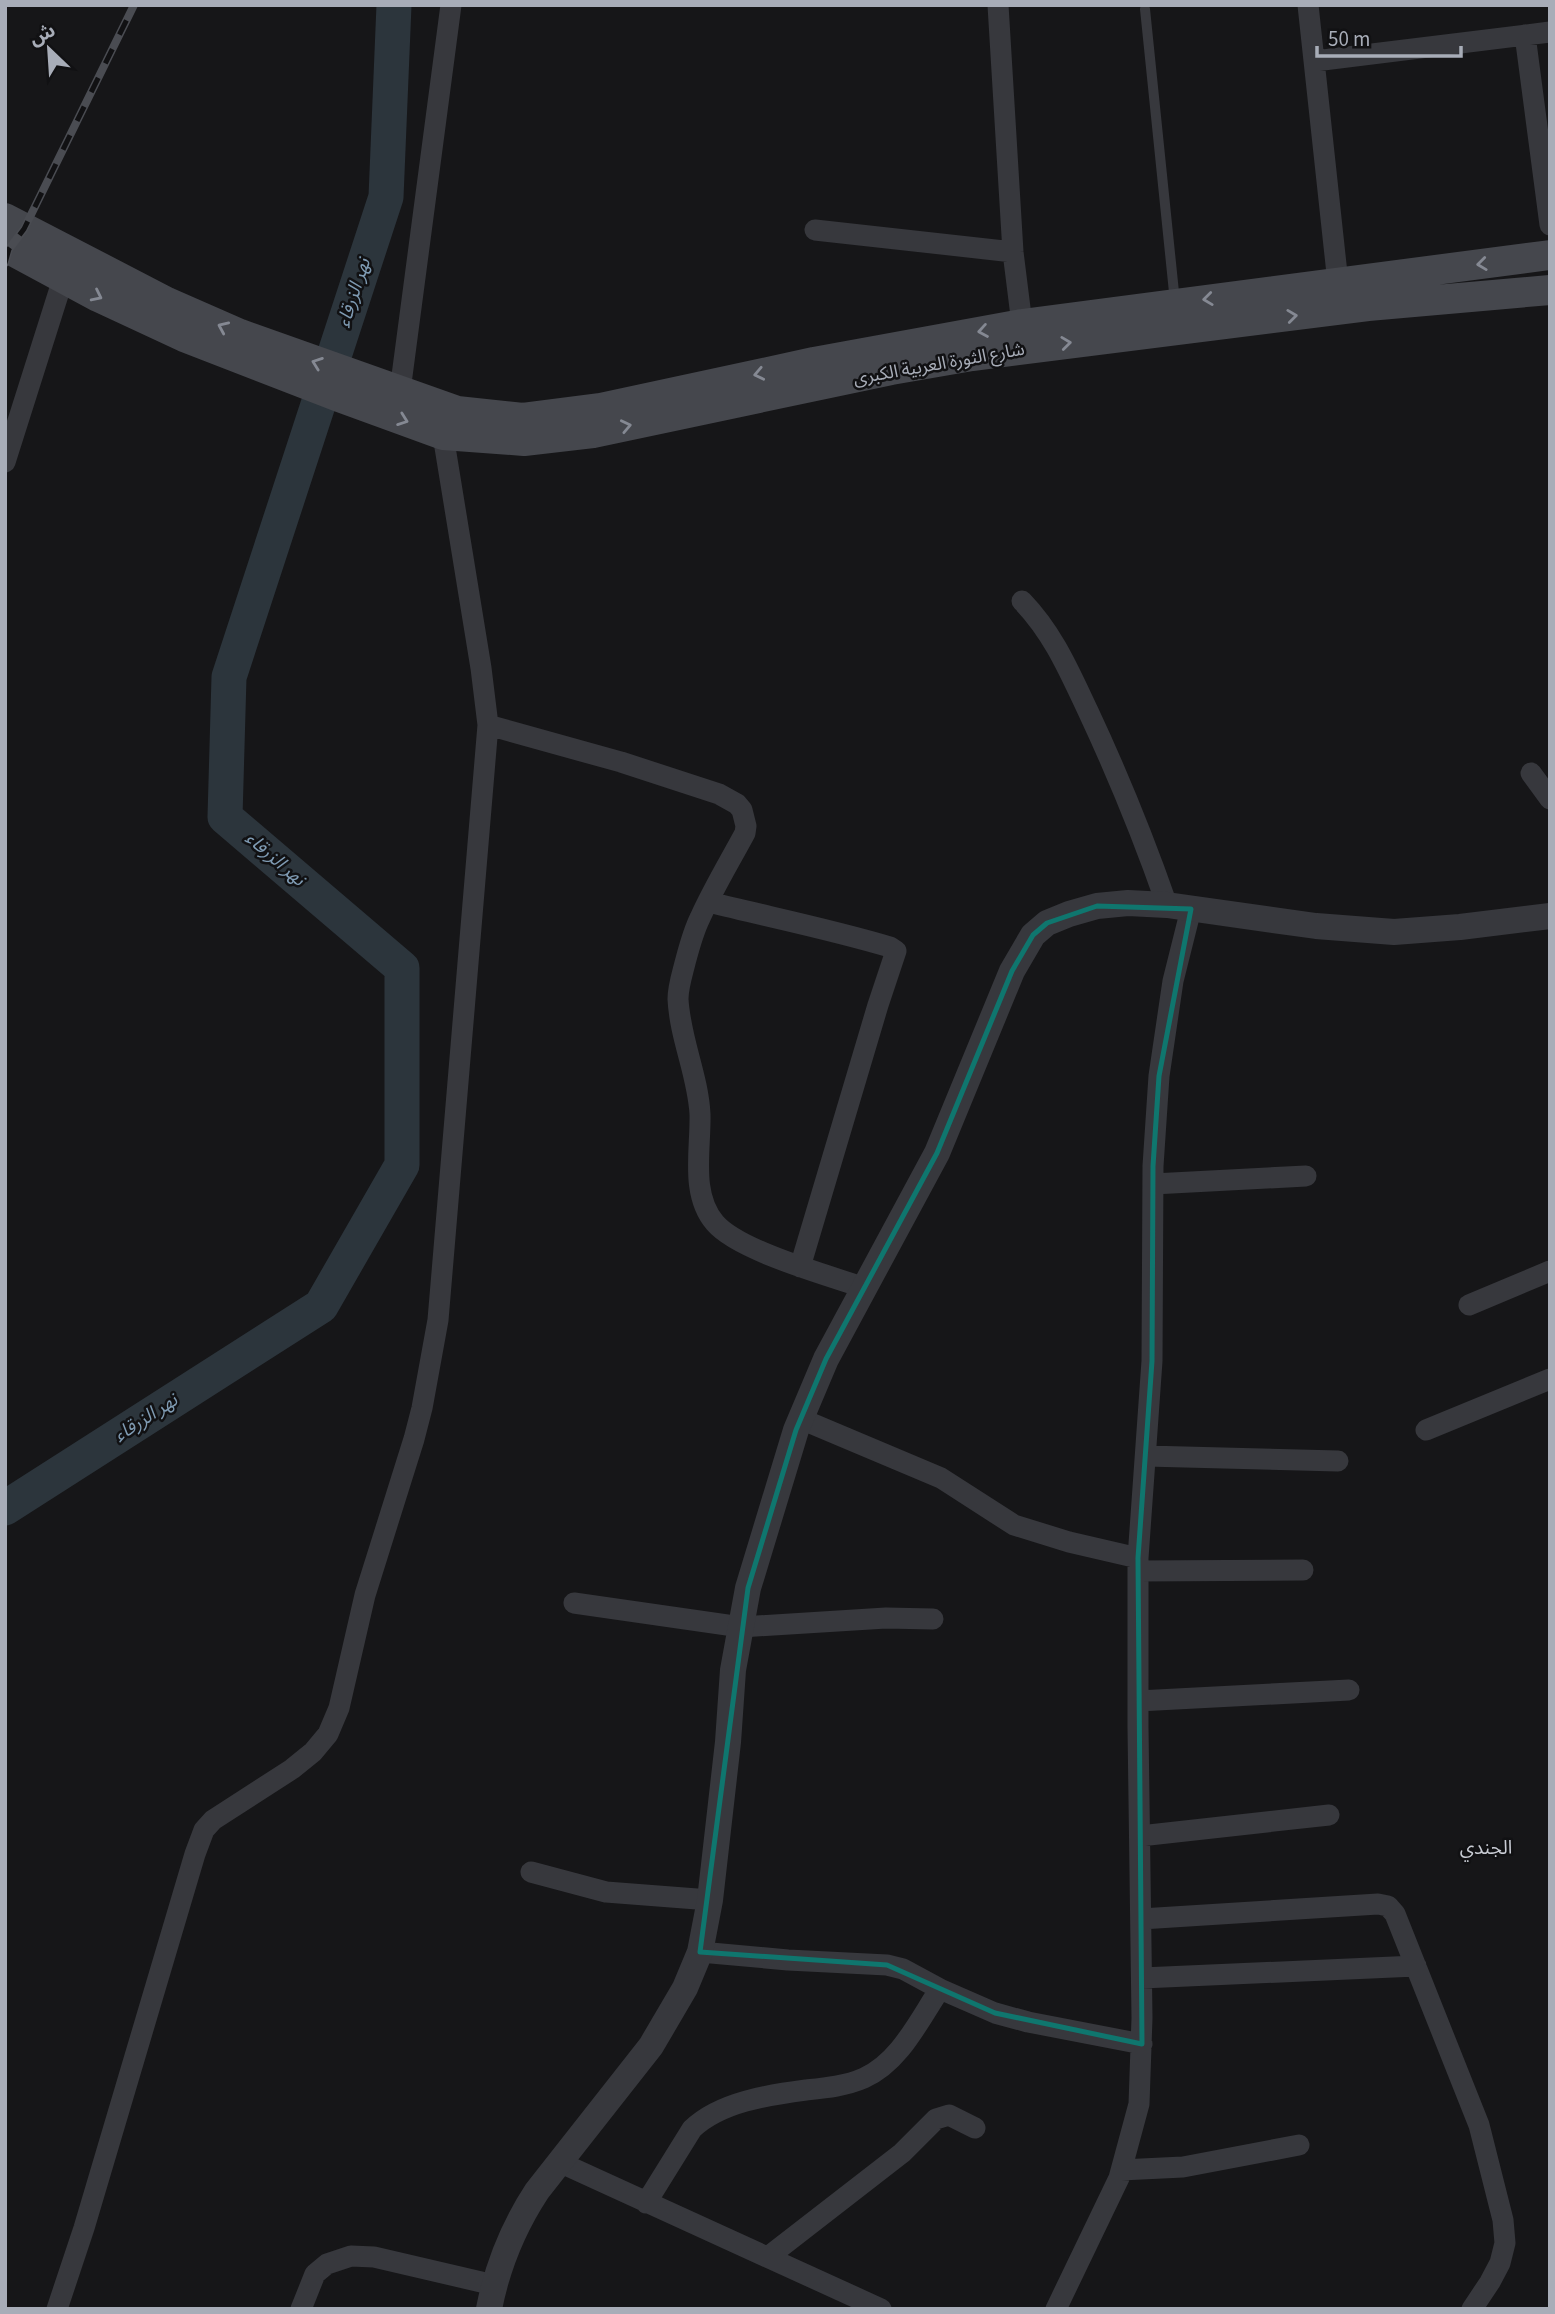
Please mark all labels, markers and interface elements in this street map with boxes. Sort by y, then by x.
north arrow [14,14,84,84]
scale bar [1317,14,1460,58]
text: ش [25,17,60,53]
text: 50 m [1328,24,1370,54]
water label: نهر الزرقاء [330,253,378,331]
one-way arrow [1476,256,1488,271]
one-way arrow [90,288,102,302]
one-way arrow [1202,292,1214,307]
one-way arrow [1286,308,1298,323]
one-way arrow [218,321,230,335]
one-way arrow [977,322,989,337]
one-way arrow [1060,335,1072,350]
street label: شارع الثورة العربية الكبرى [851,337,1027,392]
one-way arrow [312,357,324,371]
one-way arrow [753,365,765,380]
one-way arrow [396,412,408,426]
one-way arrow [620,419,632,434]
water label: نهر الزرقاء [239,825,312,894]
water label: نهر الزرقاء [109,1386,185,1449]
district label: الجندي [1460,1835,1512,1862]

